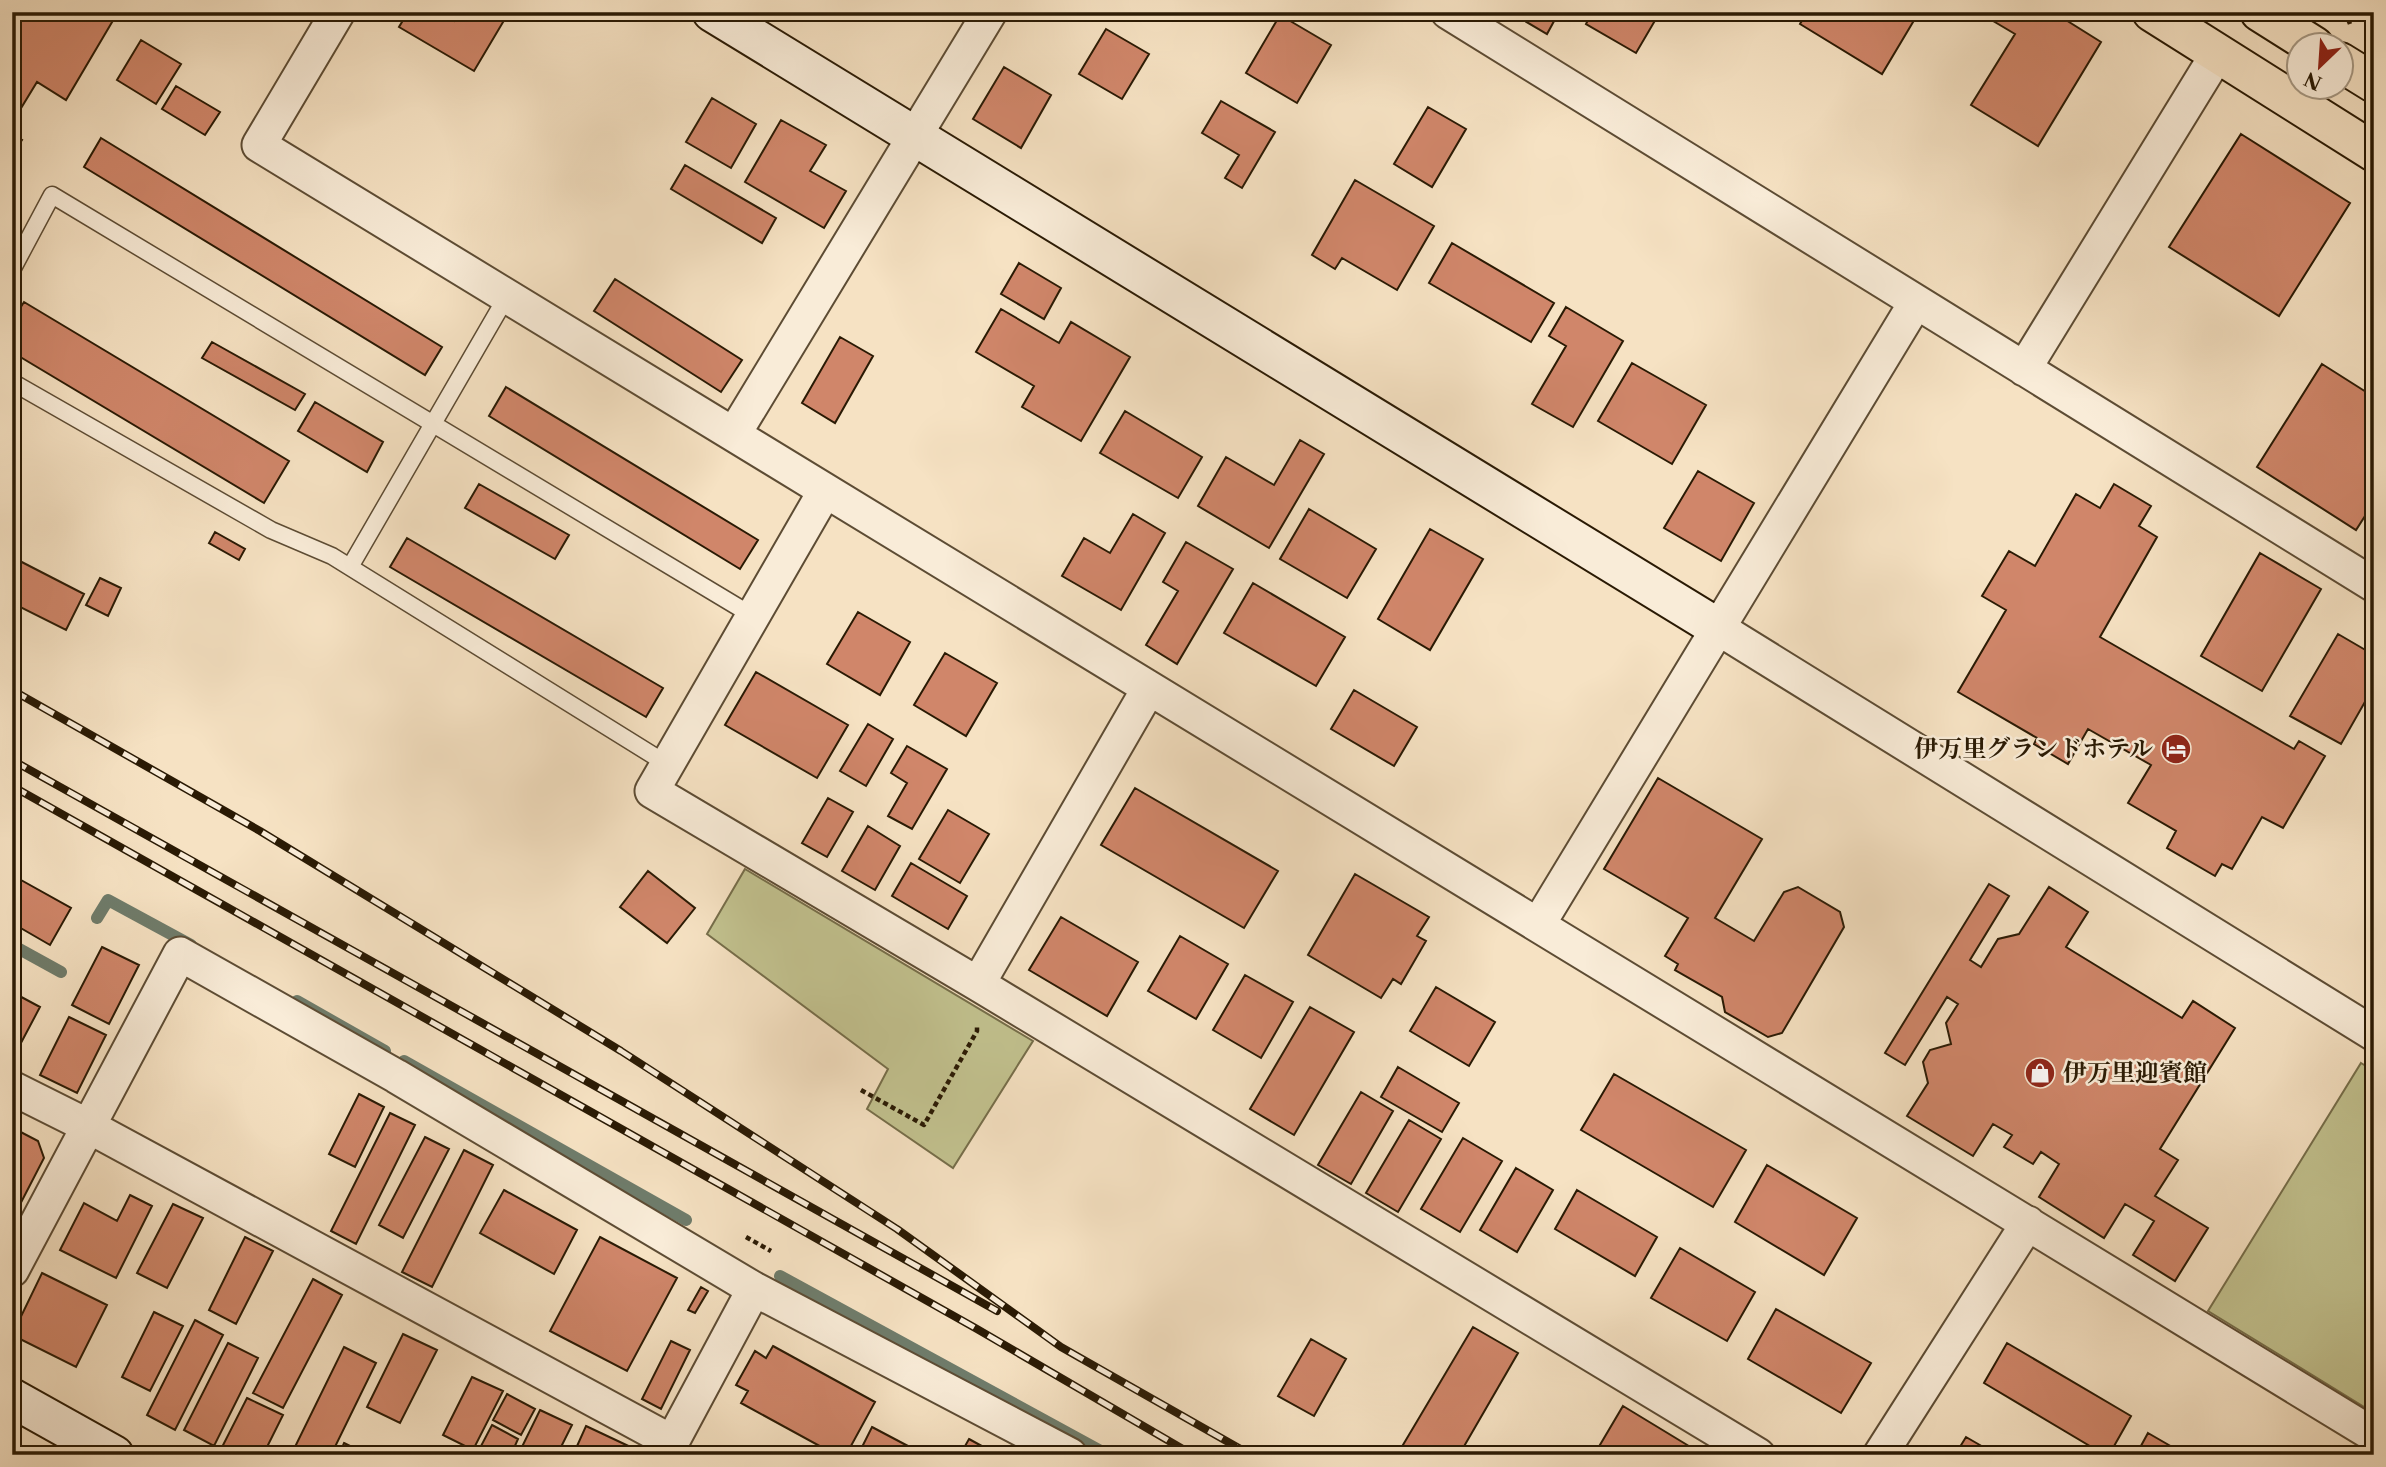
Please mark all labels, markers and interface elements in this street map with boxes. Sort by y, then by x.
north arrow [2284,32,2354,102]
text: N [2301,67,2325,95]
hotel icon: 伊万里グランドホテル [2159,732,2193,766]
place label: 伊万里グランドホテル [1914,734,2153,763]
shop icon: 伊万里迎賓館 [2023,1056,2057,1090]
place label: 伊万里迎賓館 [2063,1058,2207,1087]

